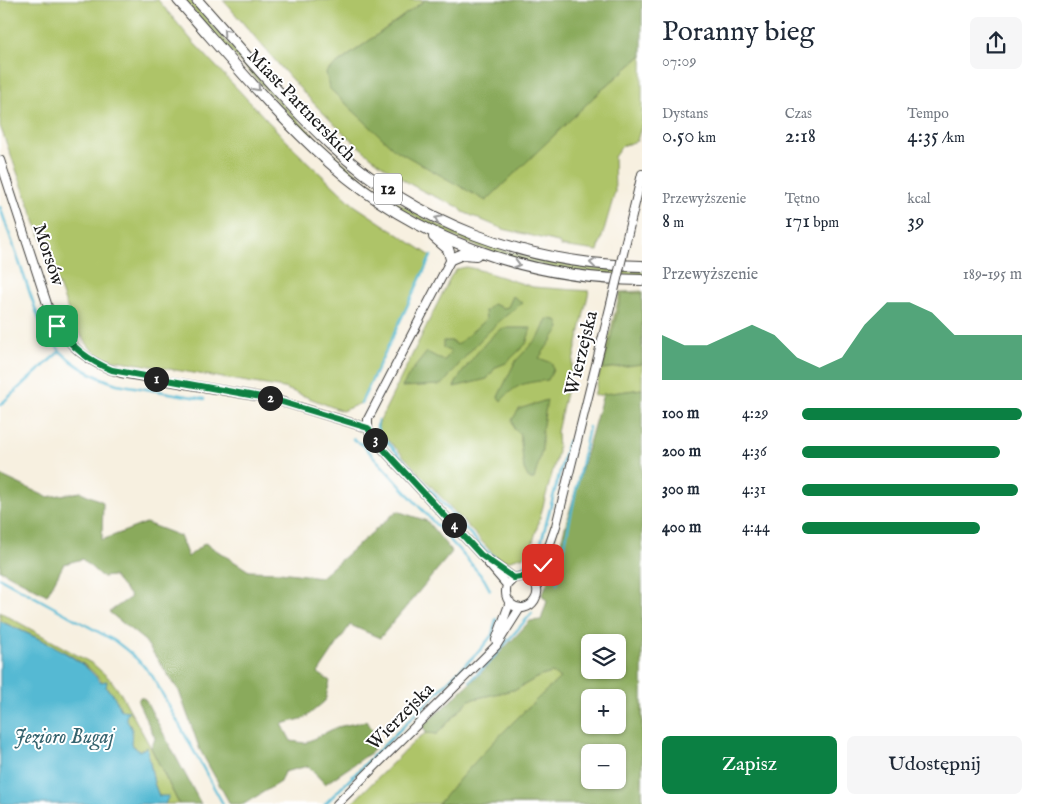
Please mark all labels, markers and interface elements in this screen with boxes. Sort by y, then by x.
text: Poranny bieg [662,15,815,50]
button: share [970,17,1022,69]
one-way arrow [223,28,232,37]
street label: Miast Partnerskich [241,45,361,167]
text: 07:09 [662,52,696,72]
one-way arrow [251,83,260,92]
text: Dystans [662,105,708,123]
text: Czas [785,105,812,123]
text: Tempo [907,105,949,123]
text: 0.50 [662,123,695,150]
text: 2:18 [785,123,816,150]
text: 4:35 [907,123,939,150]
text: km [695,129,716,147]
text: /km [939,129,965,147]
road number: 12 [374,173,402,204]
text: Przewyższenie [662,190,746,208]
text: Tętno [785,190,820,208]
text: kcal [907,190,931,208]
text: 8 [662,208,670,235]
text: 171 [785,208,810,235]
text: 39 [907,208,924,235]
one-way arrow [434,214,443,225]
text: m [670,214,684,232]
text: bpm [810,214,839,232]
street label: Morsów [27,221,69,290]
one-way arrow [513,258,522,269]
one-way arrow [589,258,597,269]
text: Przewyższenie [662,265,758,285]
text: 189–195 m [963,265,1022,285]
pin [36,305,78,347]
street label: Wierzejska [560,308,604,398]
icon: arrive [43,312,71,340]
pin: 1 [144,366,168,392]
text: 1 [154,370,159,388]
pin: 2 [258,386,282,410]
text: 2 [267,389,274,407]
text: 100 m [662,404,699,424]
text: 4:29 [742,404,769,424]
pin: 3 [362,428,388,452]
text: 3 [373,431,378,449]
text: 200 m [662,442,701,462]
text: 4:36 [742,442,767,462]
text: 300 m [662,480,700,500]
text: 4:31 [742,480,766,500]
pin: 4 [442,512,466,538]
text: 4 [451,516,458,534]
text: 400 m [662,518,701,538]
text: 4:44 [742,518,770,538]
pin [522,544,564,586]
icon: check [529,551,557,579]
map controls [581,634,626,789]
button: layers [581,634,626,679]
street label: Wierzejska [362,678,440,756]
button: + [581,689,626,734]
water label: Jezioro Bugaj [14,725,115,751]
button: Zapisz [662,736,837,794]
button: Udostępnij [847,736,1022,794]
button: − [581,744,626,789]

